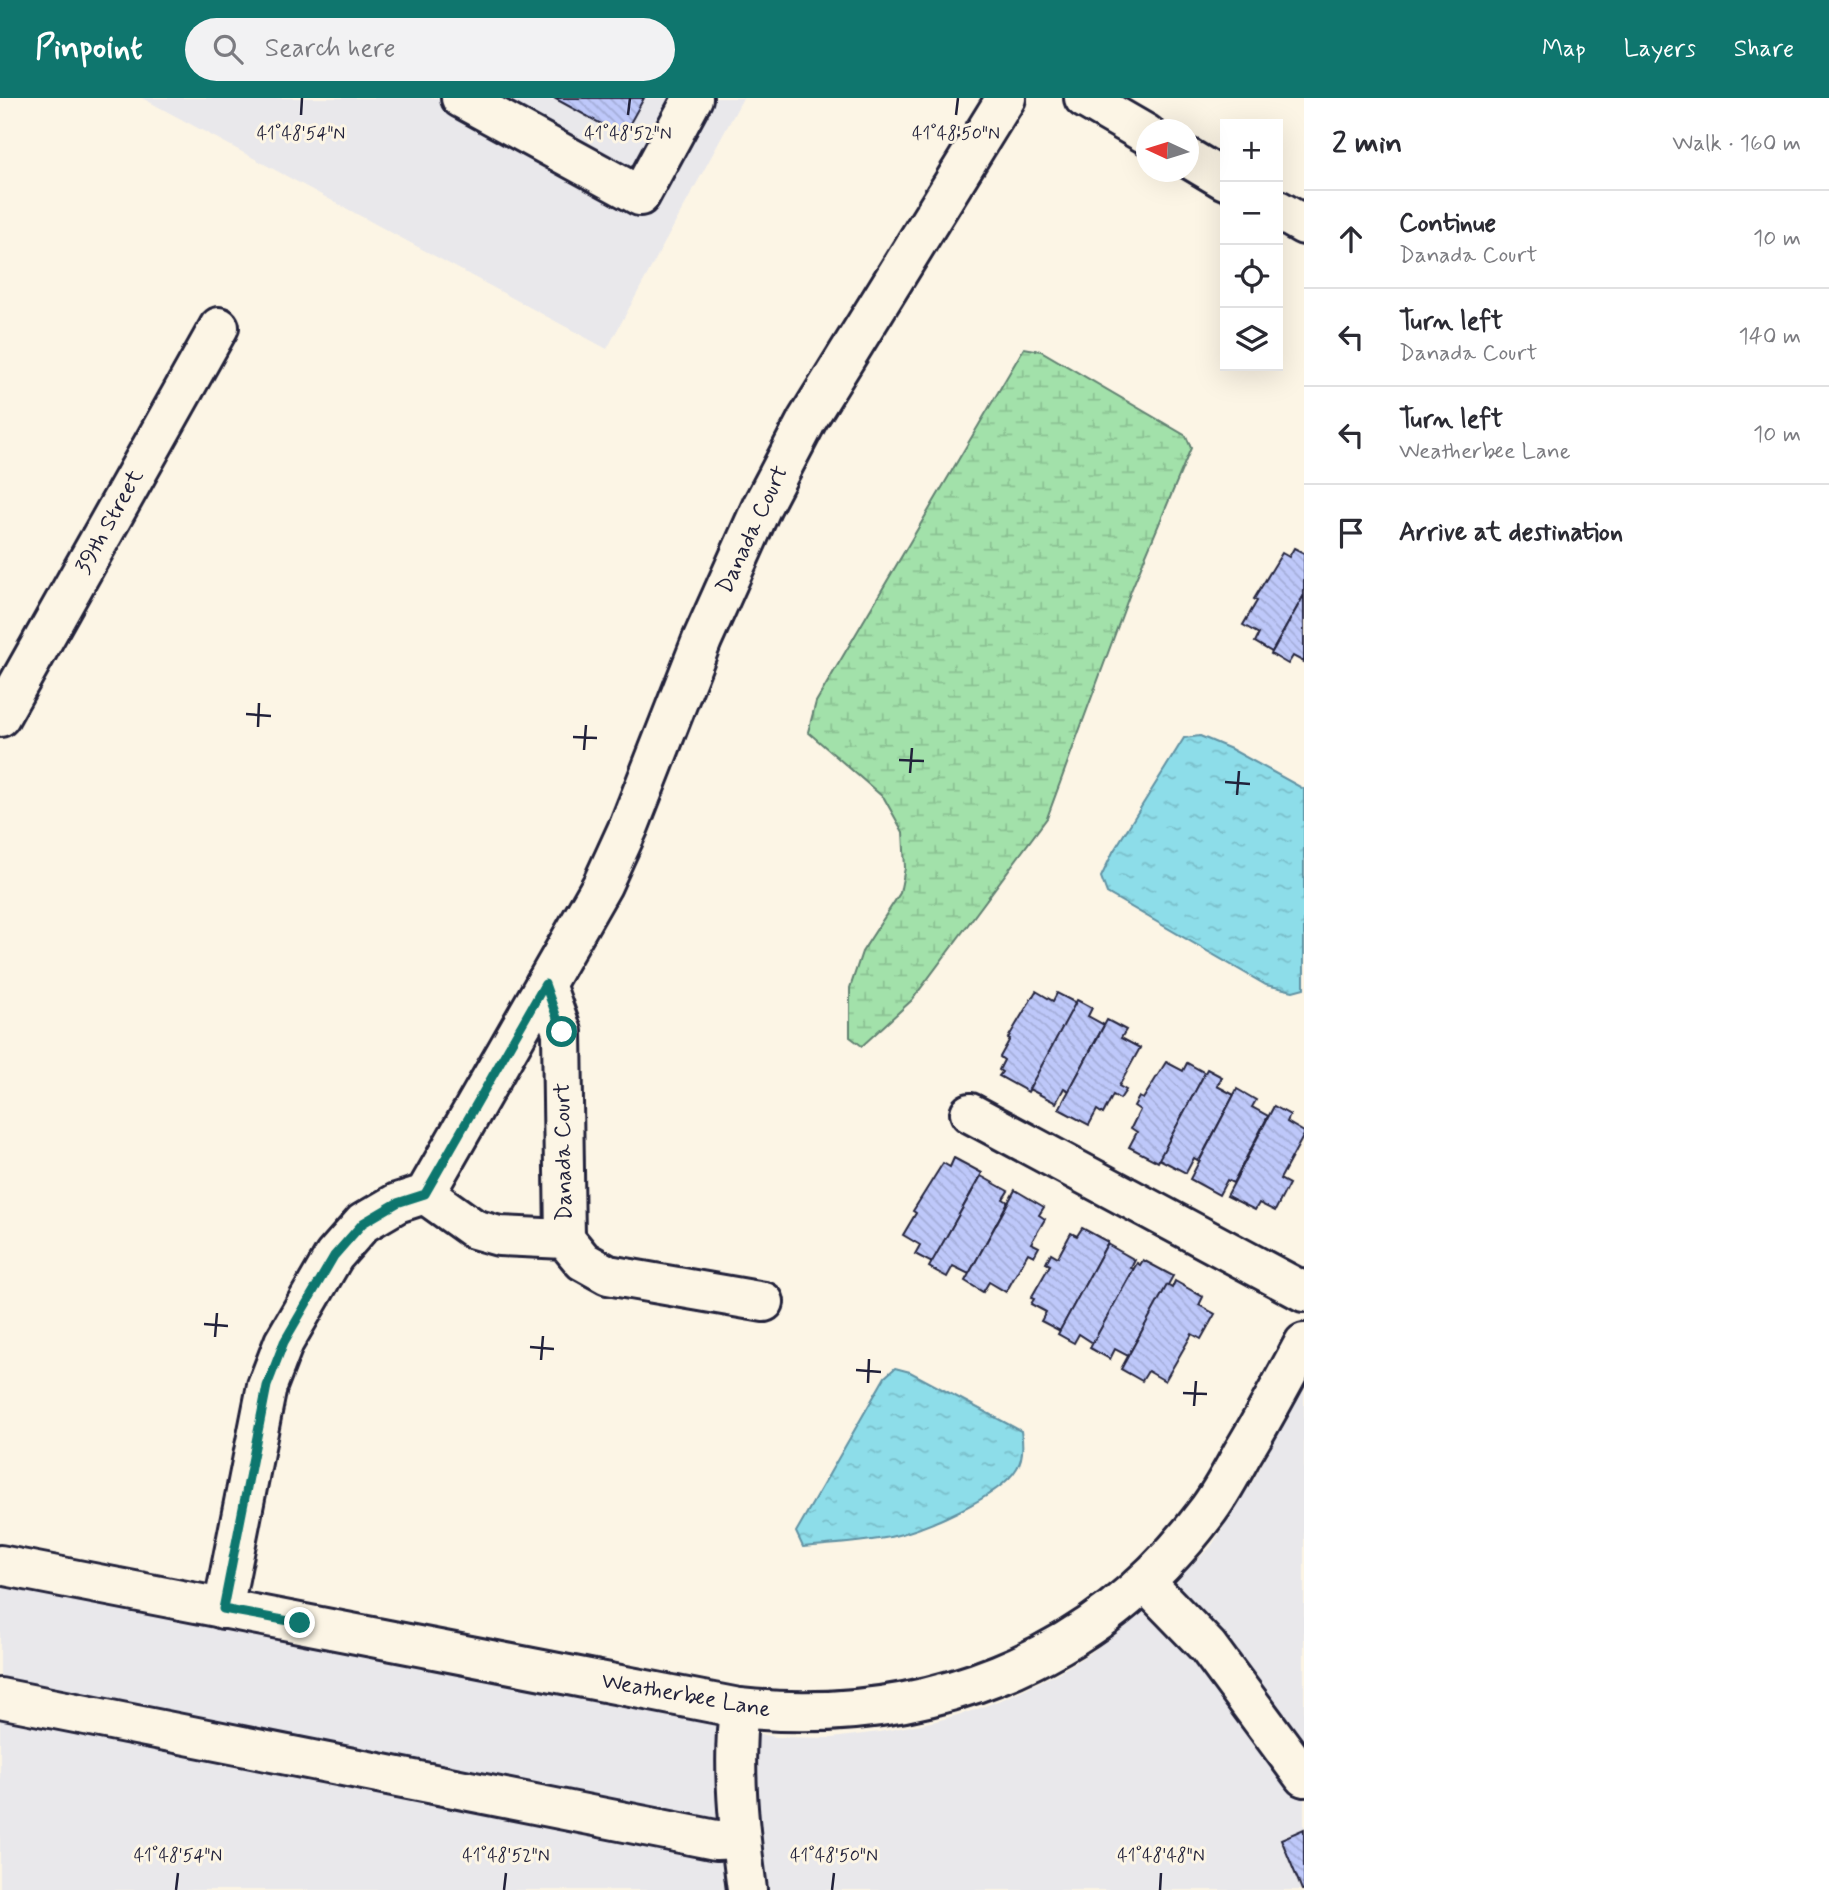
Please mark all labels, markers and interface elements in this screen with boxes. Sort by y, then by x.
search box [185,18,675,81]
text: Pinpoint [35,27,143,71]
icon: search [209,30,247,68]
text: Search here [265,32,396,66]
text: Map [1542,34,1586,65]
text: Layers [1624,34,1696,65]
text: Share [1734,34,1794,65]
north arrow [1136,119,1199,182]
map controls [1220,119,1283,371]
button: + [1220,119,1283,182]
text: 41°48'54"N [257,122,345,146]
text: 41°48'52"N [584,122,672,146]
text: 41°48'50"N [912,122,1000,146]
text: 2 min [1332,124,1402,163]
text: Walk · 160 m [1672,129,1801,159]
button: − [1220,182,1283,245]
text: Continue [1399,207,1496,241]
icon: ahead [1332,220,1370,258]
text: 10 m [1753,224,1801,254]
text: Danada Court [1399,241,1537,271]
button: locate [1220,245,1283,308]
text: Turn left [1399,305,1503,339]
button: layers [1220,308,1283,371]
icon: left [1332,318,1370,356]
text: 140 m [1738,322,1801,352]
text: Danada Court [1399,339,1537,369]
text: Turn left [1399,403,1503,437]
icon: left [1332,416,1370,454]
text: 10 m [1753,420,1801,450]
text: Weatherbee Lane [1399,437,1571,467]
street label: Danada Court [710,461,796,599]
street label: 39th Street [69,464,151,580]
icon: arrive [1332,514,1370,552]
text: Arrive at destination [1399,516,1623,550]
route start [546,1016,577,1047]
street label: Danada Court [548,1082,580,1221]
route end [284,1607,315,1638]
street label: Weatherbee Lane [599,1666,773,1726]
text: 41°48'54"N [134,1844,222,1868]
text: 41°48'52"N [462,1844,550,1868]
text: 41°48'50"N [790,1844,878,1868]
text: 41°48'48"N [1117,1844,1205,1868]

